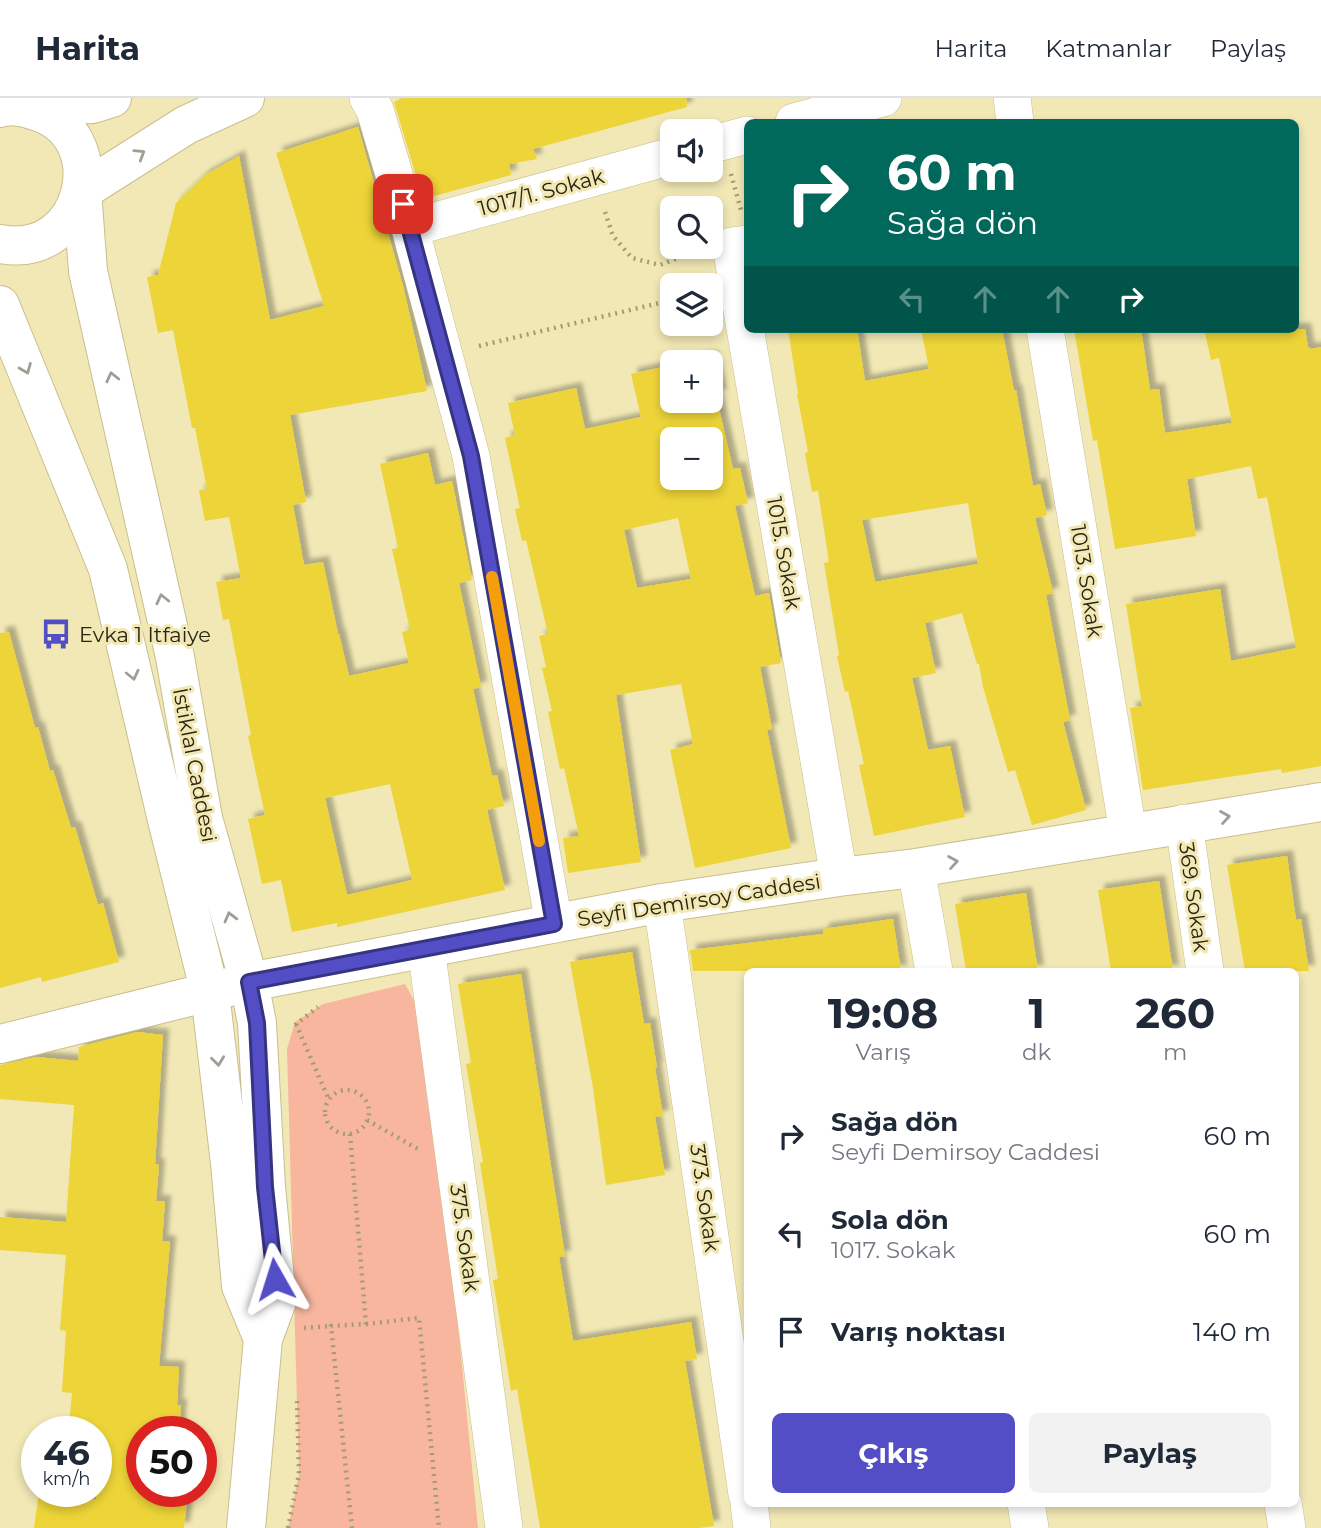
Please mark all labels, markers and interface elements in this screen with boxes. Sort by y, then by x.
text: Harita [35,28,140,68]
text: Harita [935,34,1007,63]
text: Katmanlar [1045,34,1172,63]
text: Paylaş [1210,34,1286,63]
map controls [660,119,723,490]
button: sound [660,119,723,182]
text: 60 m [887,143,1017,202]
icon: right [772,147,863,238]
one-way arrow [132,150,145,163]
street label: 1017/1. Sokak [475,163,607,221]
pin [373,174,433,234]
icon: arrive [384,185,422,223]
button: search [660,196,723,259]
text: Sağa dön [887,203,1038,242]
button: layers [660,273,723,336]
icon: left [893,280,931,318]
icon: ahead [966,280,1004,318]
icon: ahead [1039,280,1077,318]
icon: right [1112,280,1150,318]
button: + [660,350,723,413]
one-way arrow [18,361,32,374]
one-way arrow [105,371,120,383]
button: − [660,427,723,490]
street label: 1015. Sokak [762,495,806,612]
street label: 1013. Sokak [1066,523,1108,640]
one-way arrow [155,593,170,605]
bus stop icon: Evka 1 Itfaiye [39,617,73,651]
place label: Evka 1 Itfaiye [79,622,211,647]
one-way arrow [124,669,139,681]
street label: İstiklal Caddesi [168,686,222,844]
one-way arrow [1220,810,1231,825]
street label: 369. Sokak [1174,841,1214,954]
one-way arrow [947,855,959,870]
street label: Seyfi Demirsoy Caddesi [576,868,822,932]
one-way arrow [223,911,238,923]
text: 19:08 [828,987,938,1039]
text: 1 [1028,987,1045,1039]
text: 260 [1135,987,1215,1039]
text: Varış [856,1038,910,1066]
text: dk [1022,1038,1051,1066]
text: m [1163,1038,1187,1066]
one-way arrow [211,1055,226,1066]
text: Sağa dön [831,1106,958,1138]
icon: right [772,1117,810,1155]
text: 60 m [1204,1120,1271,1152]
text: Seyfi Demirsoy Caddesi [831,1138,1100,1166]
street label: 373. Sokak [685,1142,725,1254]
street label: 375. Sokak [445,1182,485,1294]
text: Sola dön [831,1204,949,1236]
icon: left [772,1215,810,1253]
text: 60 m [1204,1218,1271,1250]
text: 1017. Sokak [831,1236,955,1264]
position arrow [238,1242,312,1316]
icon: arrive [772,1313,810,1351]
text: Varış noktası [831,1316,1006,1348]
text: 140 m [1193,1316,1271,1348]
button: Çıkış [772,1413,1015,1493]
button: Paylaş [1029,1413,1271,1493]
speed limit sign: 50 [126,1416,217,1507]
text: 46 [43,1431,90,1474]
text: km/h [42,1468,91,1490]

